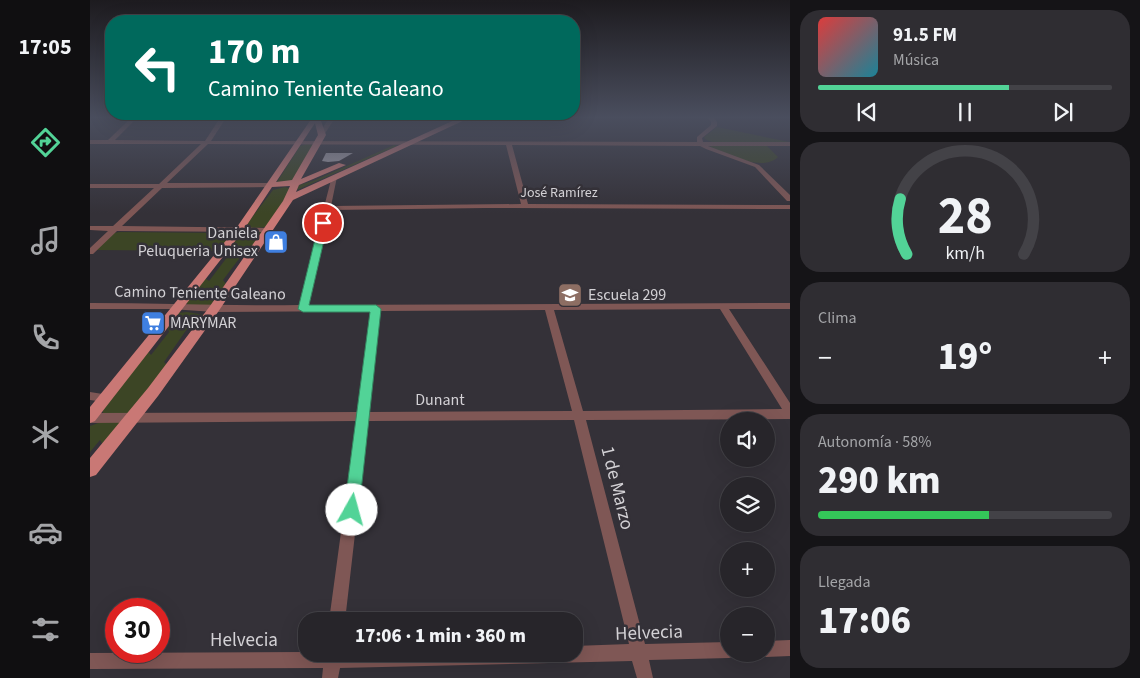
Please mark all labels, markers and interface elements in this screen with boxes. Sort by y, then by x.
text: 91.5 FM [893,22,957,49]
text: 170 m [208,27,300,77]
text: 17:05 [18,31,72,63]
icon: left [125,35,190,100]
text: Música [893,49,939,71]
text: Camino Teniente Galeano [208,73,444,105]
icon: previous [853,98,881,126]
icon: pause [951,98,979,126]
icon: next [1049,98,1077,126]
icon: directions [28,125,63,160]
text: 28 [938,180,992,254]
street label: José Ramírez [520,183,598,203]
pin [302,202,344,244]
icon: arrive [309,209,337,237]
place label: Daniela Peluqueria Unisex [138,222,258,262]
icon: music [28,223,63,258]
shop icon: Daniela Peluqueria Unisex [263,229,289,255]
text: km/h [945,241,985,266]
street label: Camino Teniente Galeano [114,281,286,305]
school or university icon: Escuela 299 [557,282,583,308]
place label: Escuela 299 [588,284,666,306]
text: Clima [818,307,856,329]
supermarket icon: MARYMAR [140,310,166,336]
place label: MARYMAR [170,312,236,334]
icon: phone [28,320,63,355]
text: 19° [938,330,992,384]
text: − [818,338,832,378]
text: + [1098,338,1112,378]
street label: Dunant [415,389,465,411]
map controls [720,412,775,662]
button: sound [720,412,775,467]
icon: climate [28,417,63,452]
text: Autonomía · 58% [818,431,931,453]
street label: 1 de Marzo [594,443,640,533]
text: 290 km [818,454,940,508]
button: layers [720,477,775,532]
position arrow [325,483,377,535]
icon: car [28,515,63,550]
button: + [720,542,775,597]
text: Llegada [818,571,870,593]
text: 17:06 [818,594,911,648]
speed limit sign: 30 [105,598,170,663]
button: − [720,607,775,662]
icon: filters [28,612,63,647]
street label: Helvecia [615,618,683,648]
text: 17:06 · 1 min · 360 m [355,623,526,650]
street label: Helvecia [210,627,278,654]

